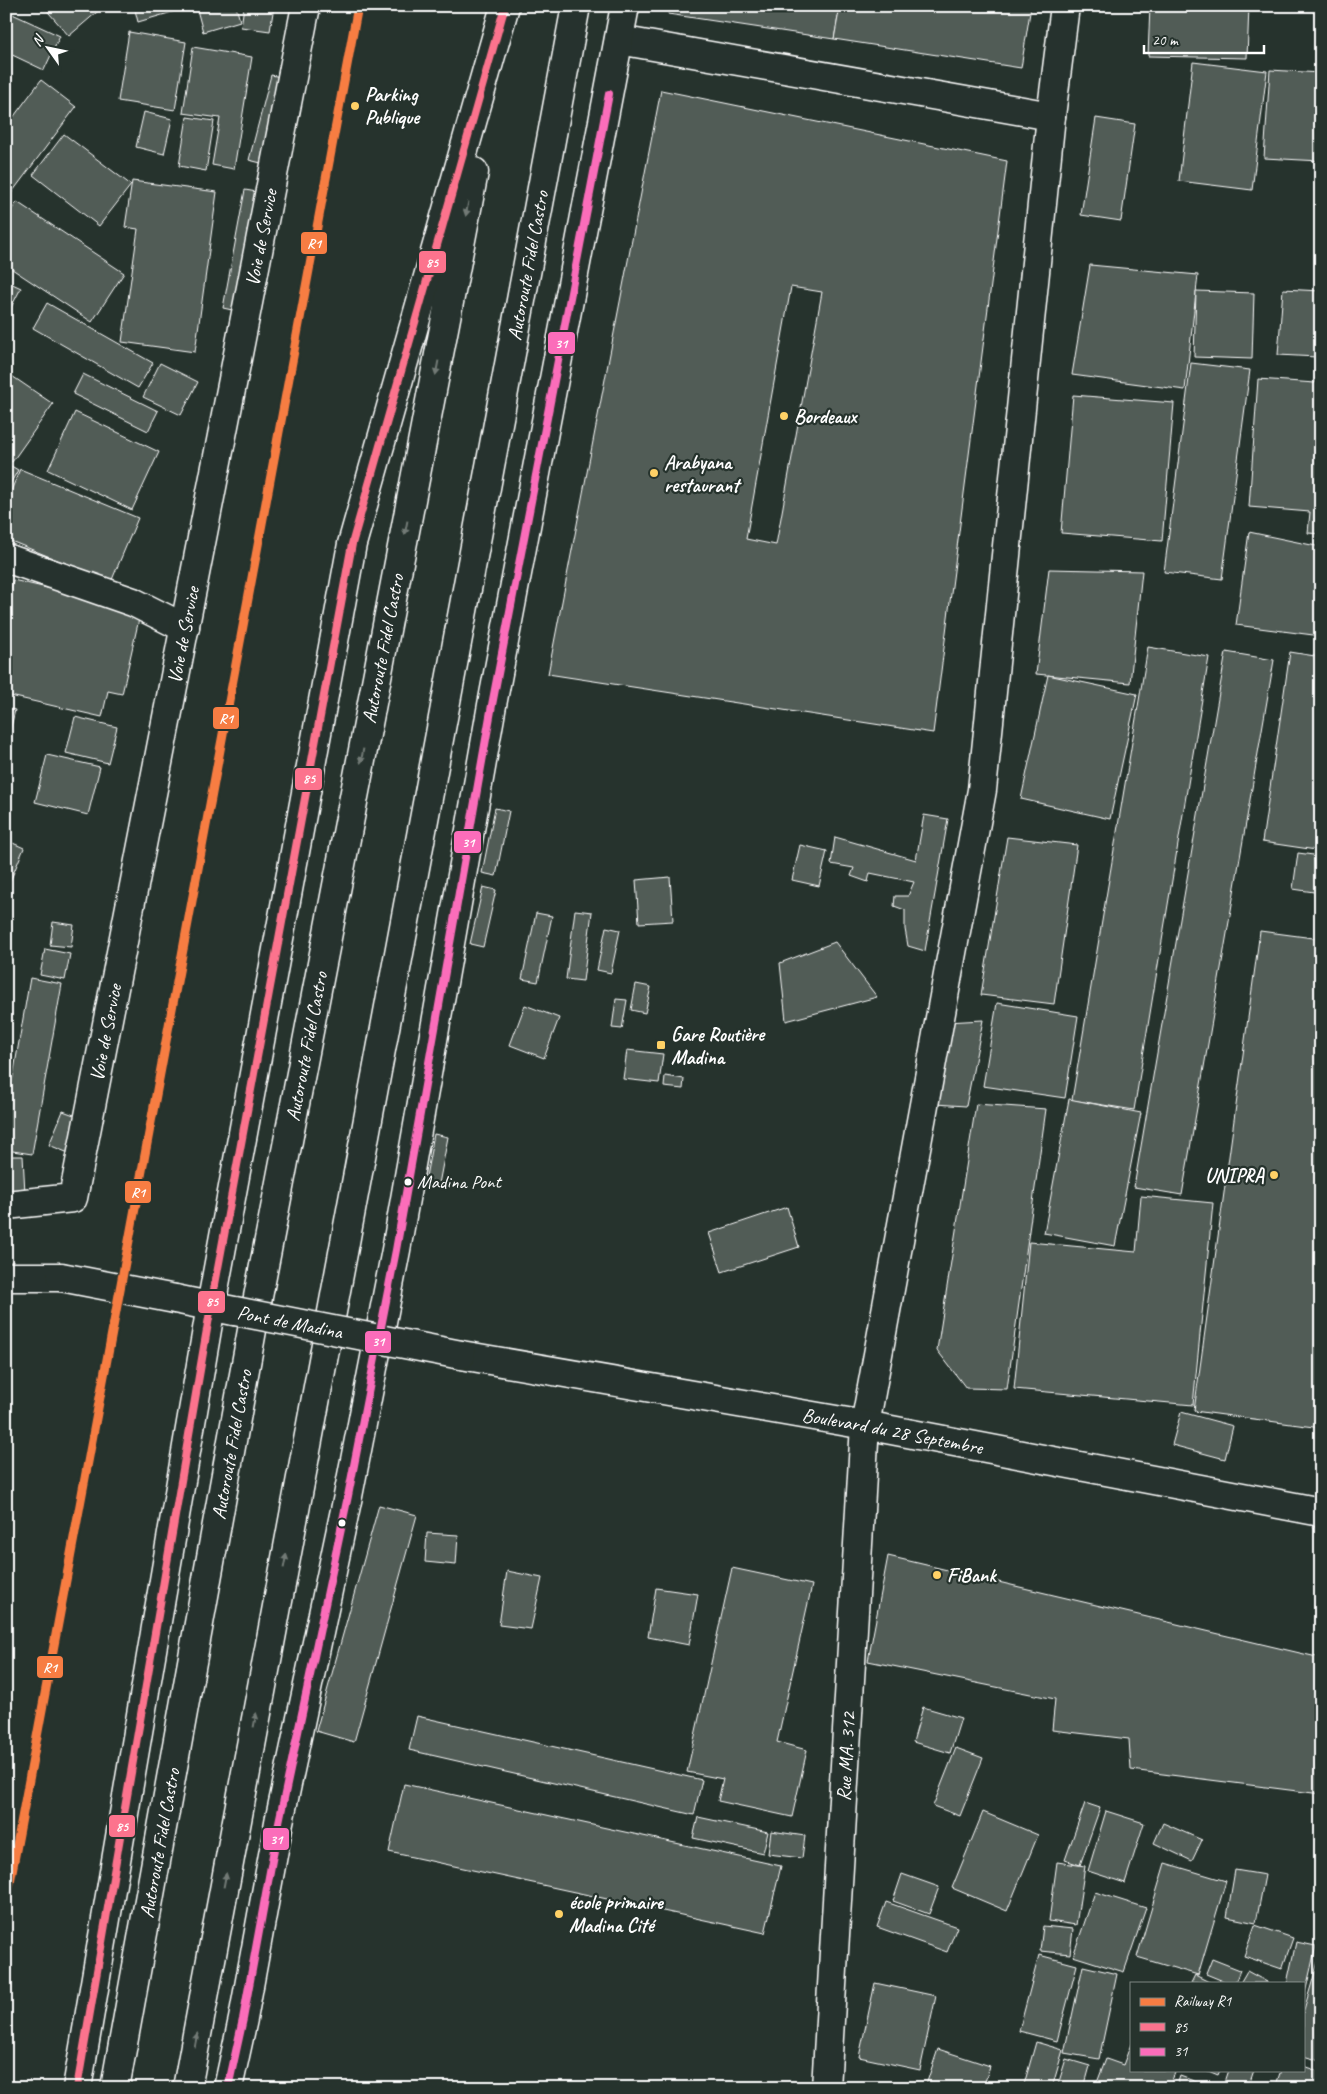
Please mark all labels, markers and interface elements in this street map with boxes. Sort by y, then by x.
north arrow [22,22,72,72]
scale bar [1144,22,1264,54]
text: N [28,31,48,49]
text: 20 m [1152,31,1179,50]
place label: Parking Publique [365,82,421,130]
marker: Parking Publique [349,100,361,112]
street label: Voie de Service [239,186,283,288]
street label: Autoroute Fidel Castro [501,188,554,342]
one-way arrow [463,201,471,217]
line badge: R1 [300,231,328,255]
text: R1 [307,235,323,252]
line badge: 85 [418,250,447,274]
text: 85 [426,254,440,271]
line badge: 31 [547,331,576,355]
text: 31 [555,335,569,352]
one-way arrow [432,361,440,377]
place label: Bordeaux [794,404,858,429]
marker: Bordeaux [778,410,790,422]
place label: Arabyana restaurant [664,450,742,498]
marker: Arabyana restaurant [648,467,660,479]
one-way arrow [402,520,410,536]
street label: Autoroute Fidel Castro [356,571,409,725]
street label: Voie de Service [161,583,205,686]
line badge: R1 [212,706,240,730]
text: R1 [219,710,235,727]
one-way arrow [358,749,366,764]
line badge: 85 [294,767,323,791]
text: 85 [303,770,317,787]
line badge: 31 [453,830,482,854]
text: 31 [462,834,476,851]
street label: Autoroute Fidel Castro [280,969,333,1123]
street label: Voie de Service [84,981,127,1083]
place label: Gare Routière Madina [671,1022,766,1070]
marker: Gare Routière Madina [655,1039,667,1051]
place label: UNIPRA [1205,1163,1265,1188]
marker: UNIPRA [1268,1169,1280,1181]
place label: Madina Pont [417,1170,502,1194]
marker: Madina Pont [403,1177,413,1187]
line badge: R1 [124,1180,152,1204]
text: R1 [131,1184,147,1201]
line badge: 85 [197,1290,226,1314]
text: 85 [206,1293,220,1310]
street label: Pont de Madina [235,1299,347,1345]
line badge: 31 [364,1330,392,1354]
text: 31 [372,1333,386,1350]
street label: Autoroute Fidel Castro [206,1367,257,1521]
street label: Boulevard du 28 Septembre [800,1402,986,1460]
unlabelled marker [337,1518,347,1528]
one-way arrow [282,1552,290,1568]
place label: FiBank [947,1563,997,1588]
marker: FiBank [931,1569,943,1581]
line badge: R1 [36,1655,64,1679]
text: R1 [43,1659,59,1676]
street label: Rue MA. 312 [830,1709,861,1802]
one-way arrow [252,1712,260,1728]
street label: Autoroute Fidel Castro [134,1765,185,1920]
line badge: 85 [108,1814,136,1838]
text: 85 [116,1818,130,1835]
line badge: 31 [262,1827,290,1851]
text: 31 [270,1831,284,1848]
one-way arrow [222,1872,230,1888]
place label: école primaire Madina Cité [569,1890,664,1938]
marker: école primaire Madina Cité [553,1908,565,1920]
legend [1130,1982,1304,2072]
text: Railway R1 [1174,1992,1233,2011]
text: 85 [1174,2018,1189,2037]
one-way arrow [192,2031,200,2047]
text: 31 [1174,2042,1189,2061]

